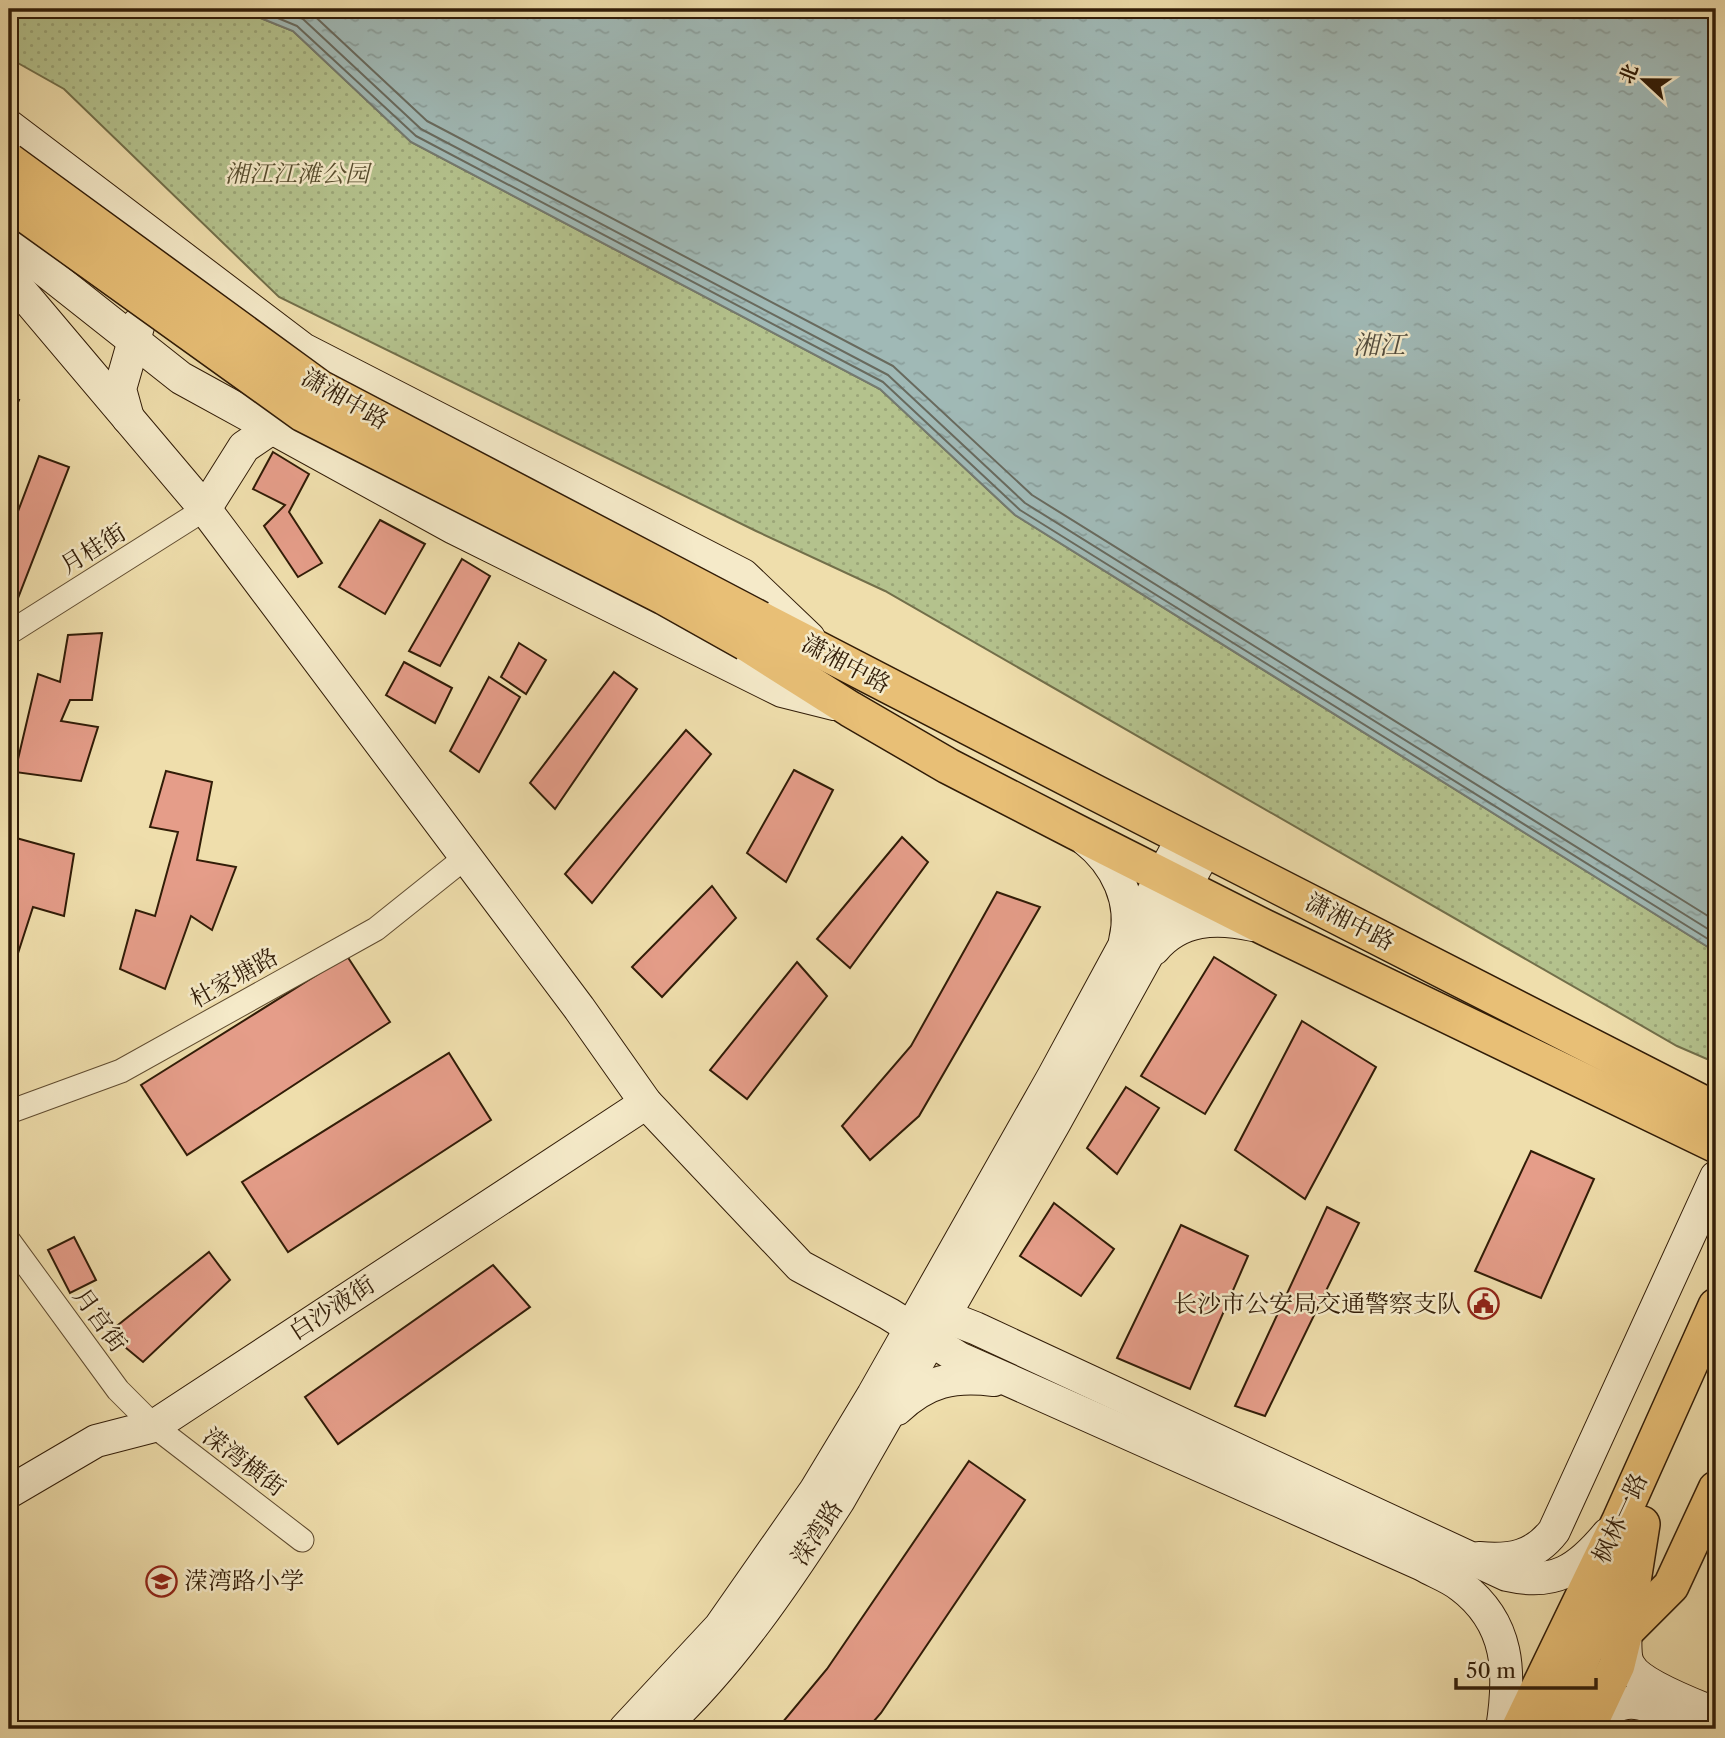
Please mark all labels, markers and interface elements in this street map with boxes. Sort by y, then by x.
north arrow [1610,46,1680,116]
text: 北 [1614,61,1643,87]
park label: 湘江江滩公园 [225,159,373,188]
water label: 湘江 [1353,329,1409,361]
street label: 潇湘中路 [296,362,394,435]
street label: 月桂街 [55,517,131,580]
street label: 潇湘中路 [797,628,895,699]
street label: 潇湘中路 [1301,887,1400,956]
street label: 杜家塘路 [185,942,283,1014]
street label: 白沙液街 [284,1269,380,1346]
street label: 月宫街 [68,1282,133,1357]
public building icon: 长沙市公安局交通警察支队 [1467,1287,1501,1321]
place label: 长沙市公安局交通警察支队 [1173,1289,1461,1318]
street label: 溁湾横街 [197,1421,291,1502]
street label: 枫林一路 [1586,1468,1653,1567]
street label: 溁湾路 [785,1495,848,1571]
school or university icon: 溁湾路小学 [144,1564,178,1598]
place label: 溁湾路小学 [184,1566,304,1595]
scale bar [1456,1647,1596,1691]
text: 50 m [1466,1658,1516,1683]

